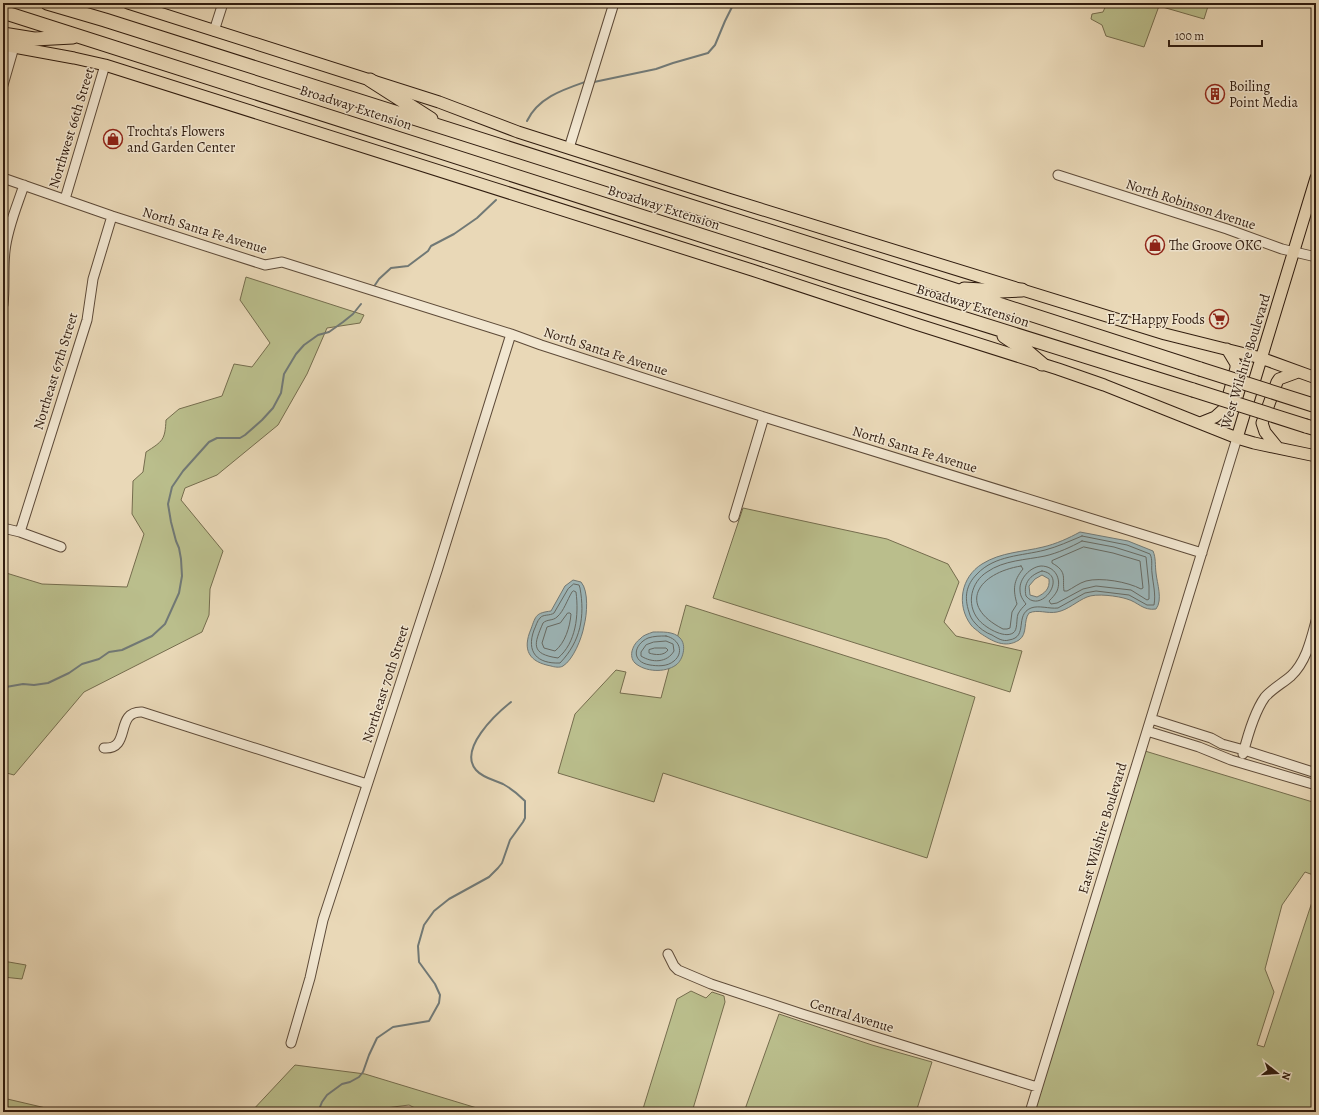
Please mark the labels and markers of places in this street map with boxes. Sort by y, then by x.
place label: Boiling Point Media [1229,77,1298,112]
building icon: Boiling Point Media [1204,83,1226,105]
place label: Trochta's Flowers and Garden Center [127,122,236,157]
shop icon: Trochta's Flowers and Garden Center [102,128,124,150]
shop icon: The Groove OKC [1144,234,1166,256]
place label: The Groove OKC [1169,236,1262,255]
supermarket icon: E-Z Happy Foods [1208,308,1230,330]
place label: E-Z Happy Foods [1107,310,1205,329]

